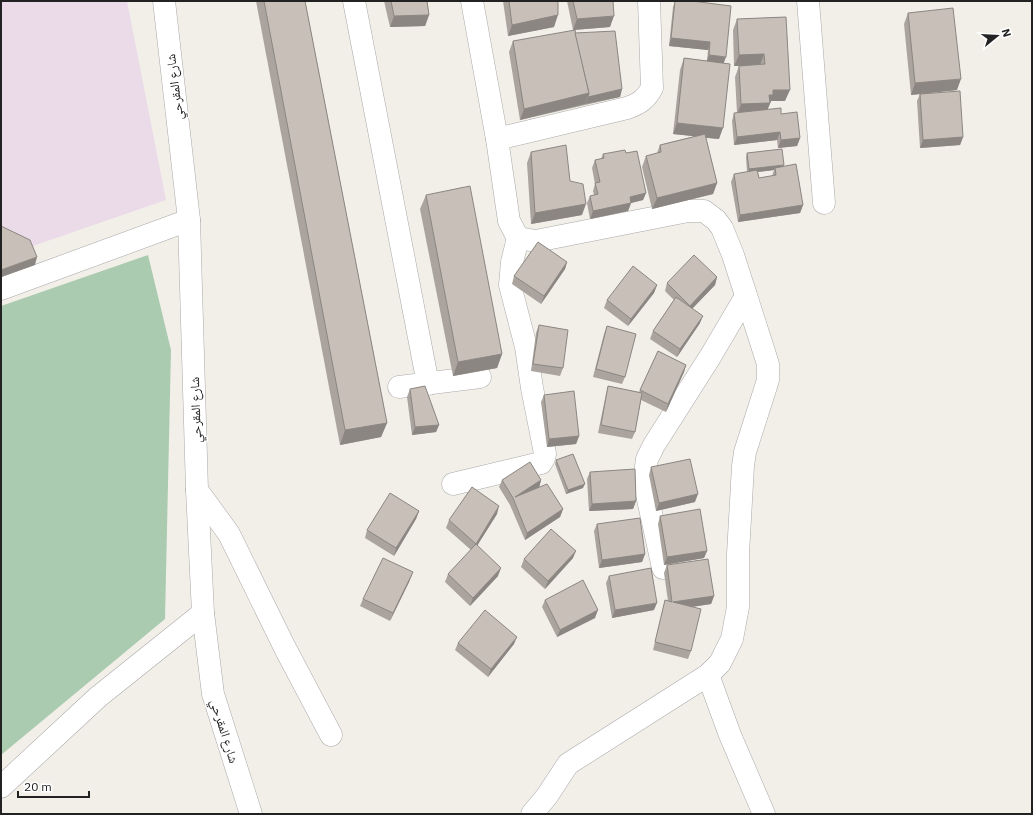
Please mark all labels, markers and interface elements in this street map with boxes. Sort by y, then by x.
north arrow [977,16,1017,56]
text: N [999,27,1014,39]
street label: شارع المقرحي [162,53,189,121]
street label: شارع المقرحي [186,376,207,444]
street label: شارع المقرحي [204,697,242,766]
scale bar [18,773,89,799]
text: 20 m [24,779,52,794]

